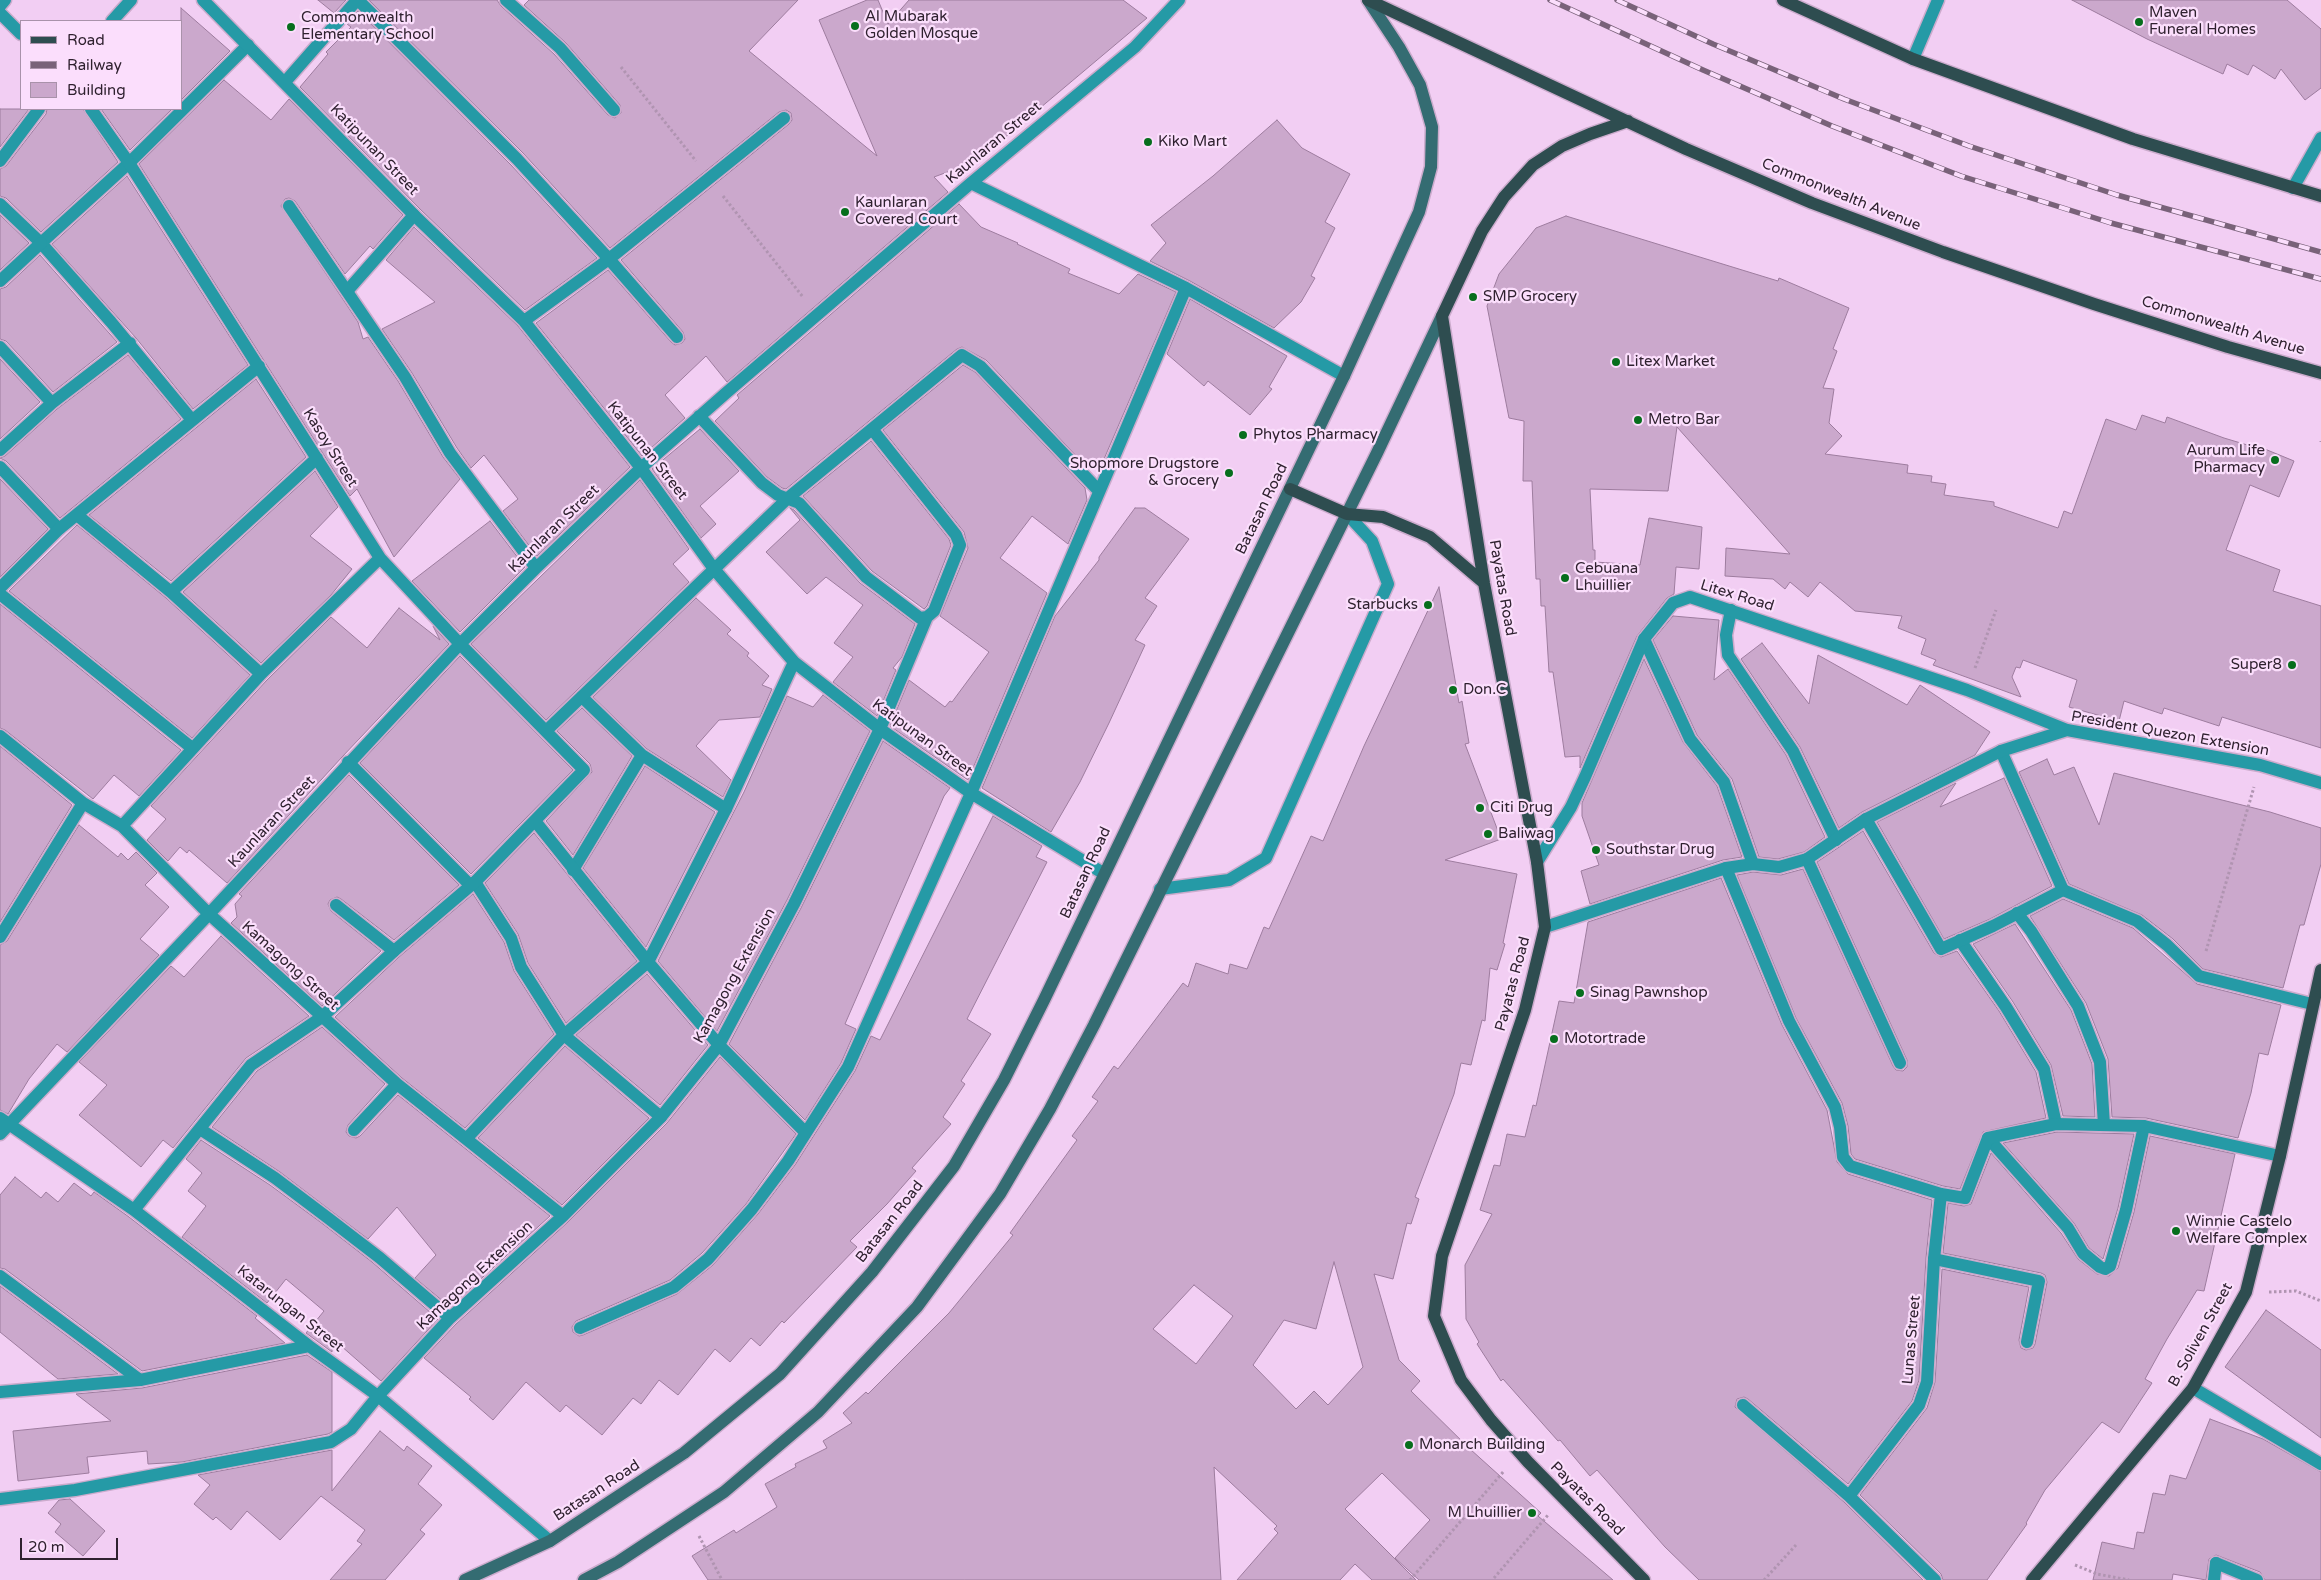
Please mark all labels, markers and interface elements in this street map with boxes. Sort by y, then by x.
place label: Maven Funeral Homes [2149,4,2256,39]
place label: Al Mubarak Golden Mosque [865,8,978,43]
place label: Commonwealth Elementary School [301,9,434,44]
marker: Maven Funeral Homes [2133,16,2145,28]
legend [20,20,182,110]
marker: Al Mubarak Golden Mosque [849,20,861,32]
marker: Commonwealth Elementary School [285,21,297,33]
text: Road [67,31,105,49]
text: Railway [67,56,122,74]
text: Building [67,81,126,99]
street label: Kaunlaran Street [943,98,1045,188]
street label: Katipunan Street [326,101,422,199]
place label: Kiko Mart [1158,133,1227,151]
marker: Kiko Mart [1142,136,1154,148]
street label: Commonwealth Avenue [1759,155,1923,235]
place label: Kaunlaran Covered Court [855,194,958,229]
marker: Kaunlaran Covered Court [839,206,851,218]
place label: SMP Grocery [1483,288,1577,306]
marker: SMP Grocery [1467,291,1479,303]
street label: Commonwealth Avenue [2139,293,2307,359]
place label: Litex Market [1626,353,1715,371]
marker: Litex Market [1610,356,1622,368]
street label: Katipunan Street [603,398,691,504]
street label: Kasoy Street [299,405,361,491]
place label: Metro Bar [1648,411,1720,429]
marker: Metro Bar [1632,414,1644,426]
place label: Phytos Pharmacy [1253,426,1378,444]
marker: Phytos Pharmacy [1237,429,1249,441]
place label: Aurum Life Pharmacy [2186,442,2265,477]
marker: Aurum Life Pharmacy [2269,454,2281,466]
place label: Shopmore Drugstore & Grocery [1070,455,1219,490]
street label: Batasan Road [1232,460,1292,558]
marker: Shopmore Drugstore & Grocery [1223,467,1235,479]
street label: Kaunlaran Street [505,481,603,577]
street label: Payatas Road [1485,539,1519,637]
place label: Cebuana Lhuillier [1575,560,1638,595]
marker: Cebuana Lhuillier [1559,572,1571,584]
street label: Litex Road [1698,576,1776,616]
place label: Starbucks [1347,596,1418,614]
marker: Starbucks [1422,599,1434,611]
place label: Super8 [2231,656,2282,674]
marker: Super8 [2286,659,2298,671]
place label: Don.C [1463,681,1506,699]
marker: Don.C [1447,684,1459,696]
street label: Katipunan Street [868,696,976,780]
street label: President Quezon Extension [2070,708,2270,760]
street label: Kaunlaran Street [225,772,319,872]
place label: Citi Drug [1490,799,1553,817]
marker: Citi Drug [1474,802,1486,814]
street label: Batasan Road [1057,824,1115,922]
place label: Baliwag [1498,825,1554,843]
marker: Baliwag [1482,828,1494,840]
place label: Southstar Drug [1606,841,1715,859]
marker: Southstar Drug [1590,844,1602,856]
street label: Kamagong Extension [690,905,780,1047]
street label: Kamagong Street [238,918,342,1014]
street label: Payatas Road [1492,935,1534,1033]
place label: Sinag Pawnshop [1590,984,1708,1002]
marker: Sinag Pawnshop [1574,987,1586,999]
place label: Motortrade [1564,1030,1646,1048]
marker: Motortrade [1548,1033,1560,1045]
street label: Batasan Road [852,1177,928,1267]
place label: Winnie Castelo Welfare Complex [2186,1213,2307,1248]
street label: Kamagong Extension [413,1218,537,1334]
marker: Winnie Castelo Welfare Complex [2170,1225,2182,1237]
street label: Katarungan Street [233,1262,347,1356]
street label: B. Soliven Street [2165,1280,2237,1390]
street label: Lunas Street [1899,1295,1925,1385]
place label: Monarch Building [1419,1436,1545,1454]
marker: Monarch Building [1403,1439,1415,1451]
street label: Batasan Road [551,1456,643,1526]
street label: Payatas Road [1546,1458,1628,1540]
place label: M Lhuillier [1448,1504,1522,1522]
marker: M Lhuillier [1526,1507,1538,1519]
scale bar [22,1528,120,1560]
text: 20 m [28,1538,65,1556]

